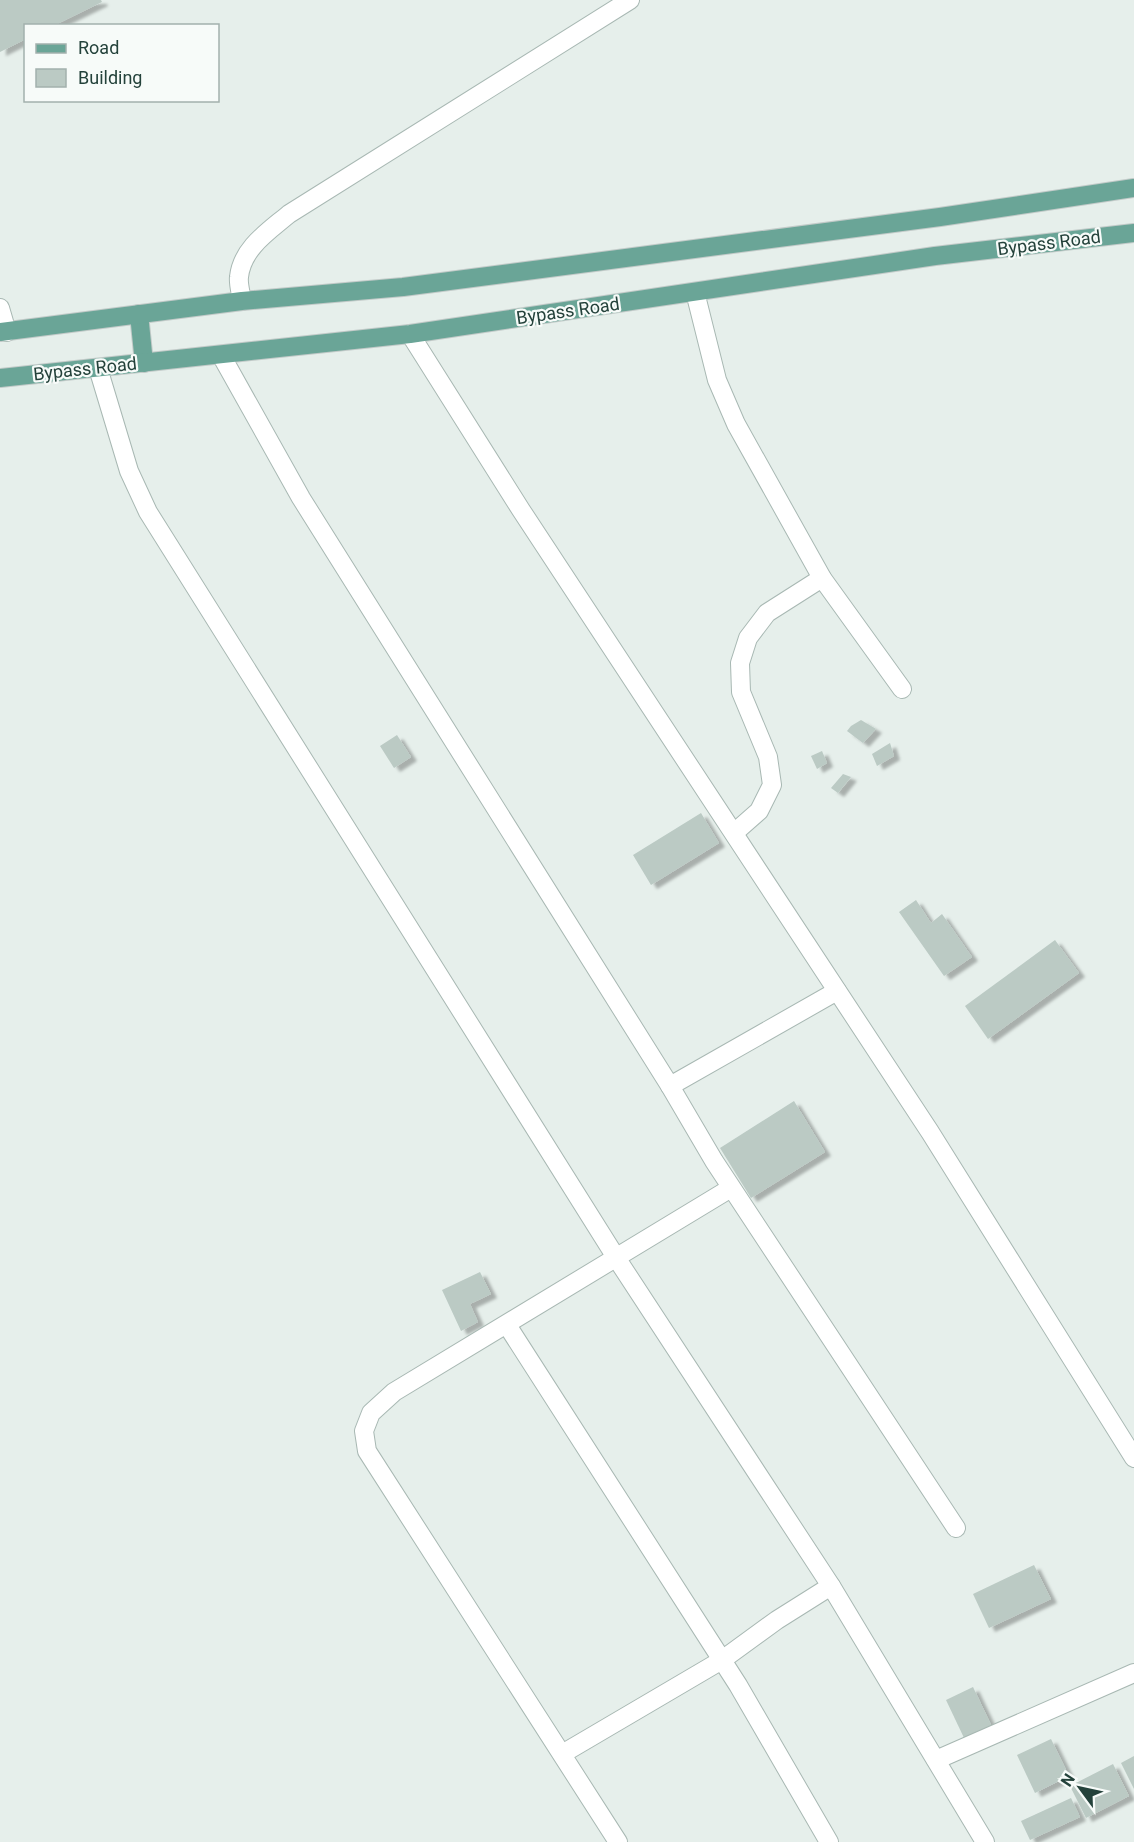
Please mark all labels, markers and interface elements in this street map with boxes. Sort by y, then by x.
legend [24,24,219,102]
text: Road [78,37,119,58]
text: Building [78,67,142,88]
street label: Bypass Road [996,226,1102,259]
street label: Bypass Road [515,293,621,328]
street label: Bypass Road [32,353,138,384]
north arrow [1050,1758,1110,1818]
text: N [1057,1770,1079,1790]

